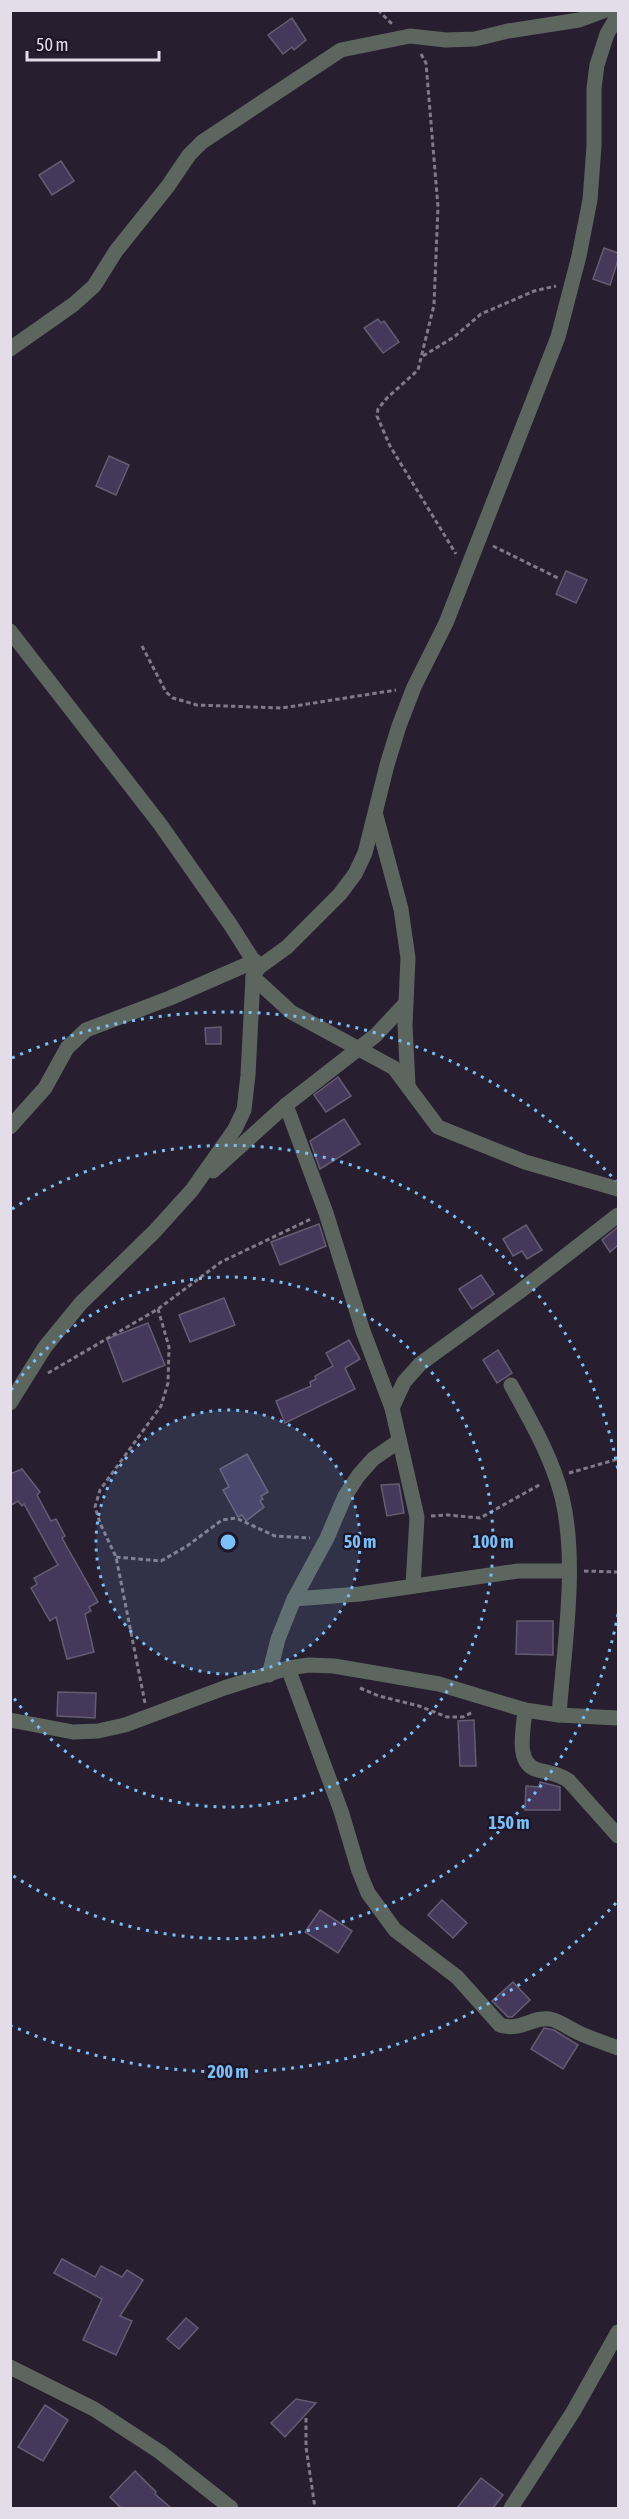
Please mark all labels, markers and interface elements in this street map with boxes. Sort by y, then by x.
scale bar [27,24,159,62]
text: 50 m [36,34,68,55]
text: 50 m [344,1531,376,1552]
text: 100 m [473,1531,513,1552]
centre of rings [218,1532,238,1552]
text: 150 m [489,1812,529,1833]
text: 200 m [208,2061,248,2082]

